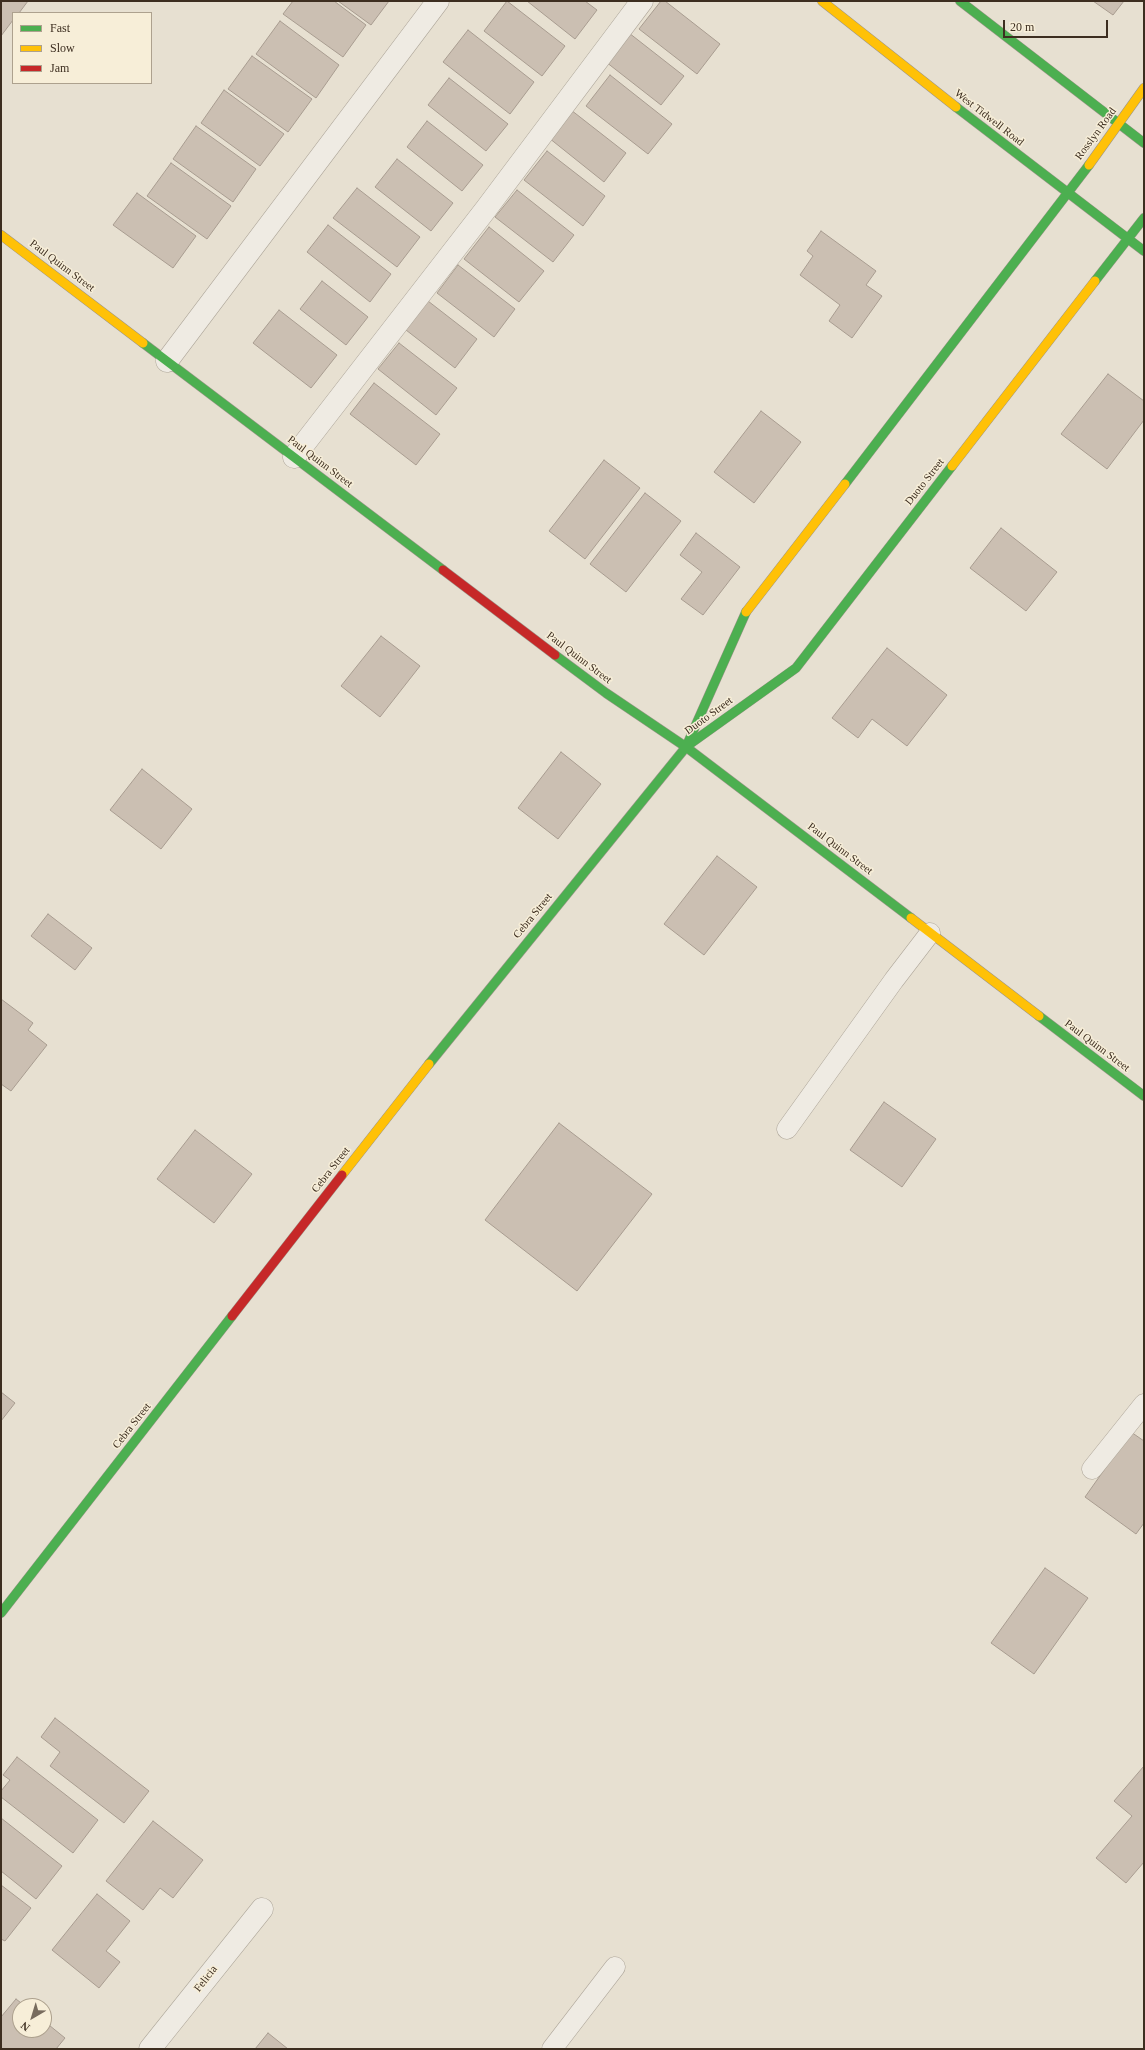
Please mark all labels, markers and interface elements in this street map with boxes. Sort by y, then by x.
legend [12,12,152,84]
scale bar [1005,12,1110,38]
text: 20 m [1010,20,1034,34]
text: Fast [50,21,70,35]
text: Slow [50,41,75,55]
text: Jam [50,61,69,75]
street label: West Tidwell Road [952,87,1026,149]
street label: Rosslyn Road [1073,105,1119,163]
street label: Paul Quinn Street [27,237,97,295]
street label: Paul Quinn Street [285,433,355,491]
street label: Duoto Street [903,456,947,508]
street label: Paul Quinn Street [544,629,614,687]
street label: Duoto Street [683,694,735,738]
street label: Paul Quinn Street [805,820,875,878]
street label: Cebra Street [511,891,555,941]
street label: Paul Quinn Street [1062,1017,1132,1075]
street label: Cebra Street [309,1144,353,1196]
street label: Cebra Street [110,1400,154,1452]
street label: Felicia [192,1963,220,1995]
north arrow [12,1998,52,2038]
text: N [18,2019,32,2034]

